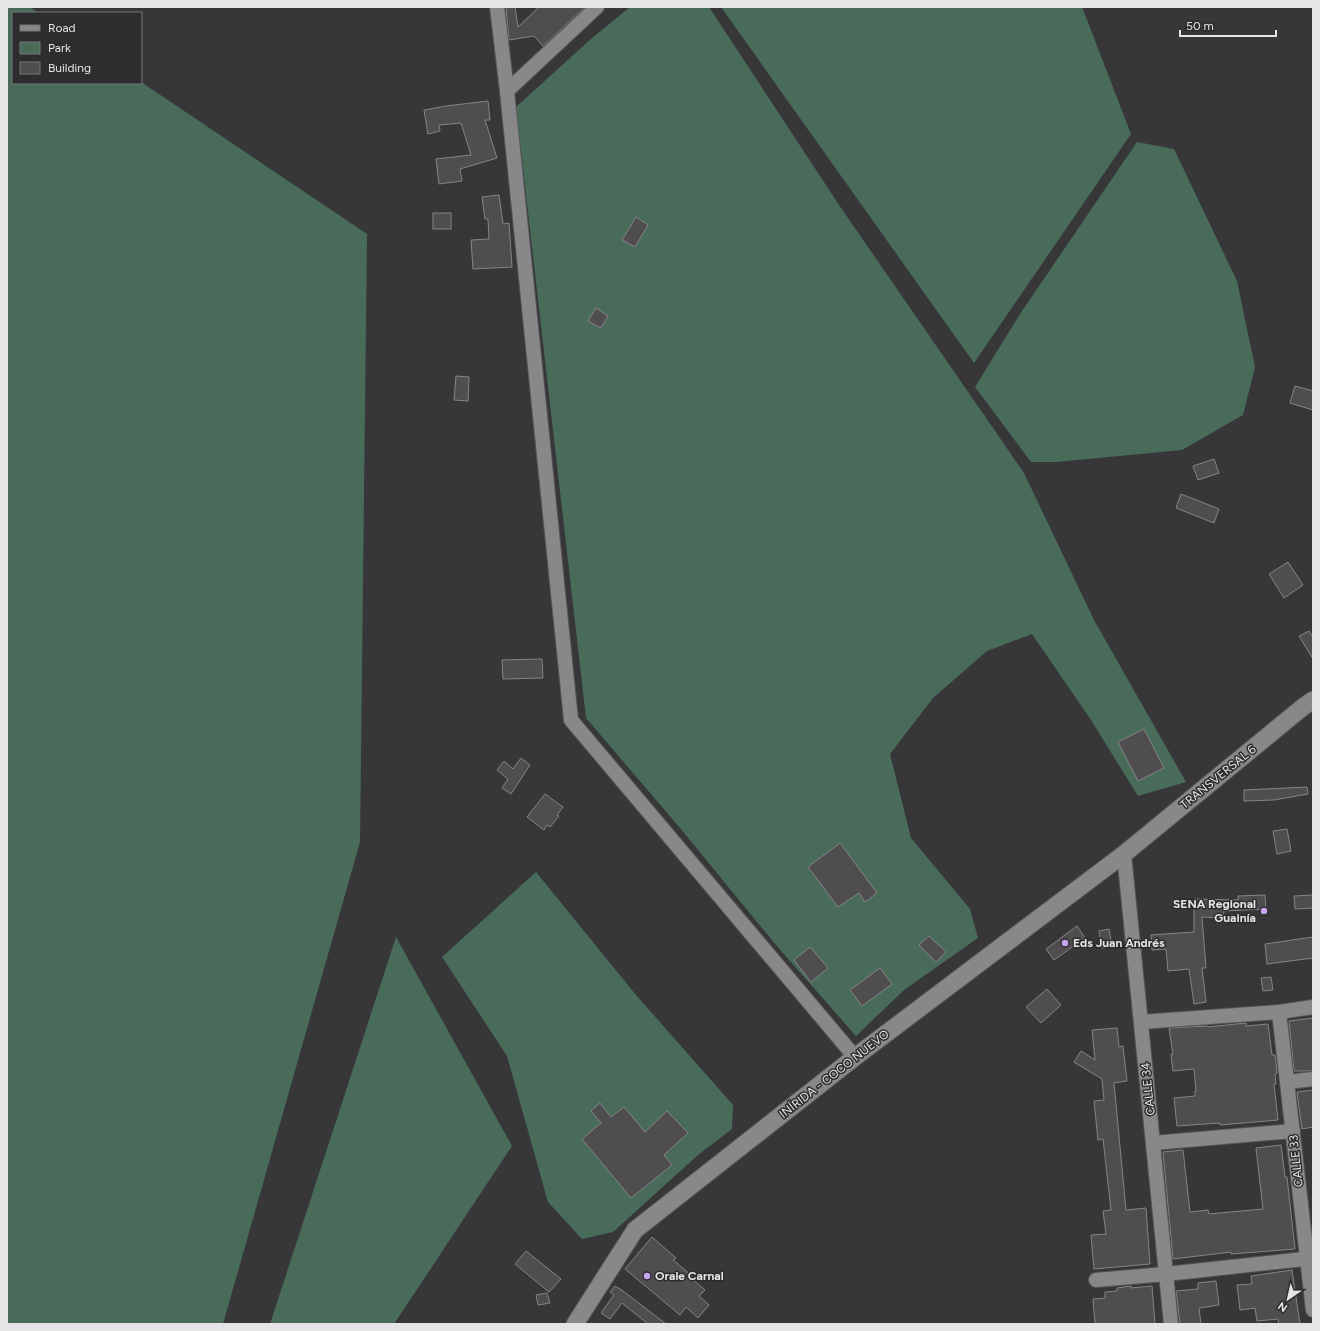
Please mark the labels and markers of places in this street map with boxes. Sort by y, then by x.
place label: SENA Regional Guainía [1173,897,1256,925]
marker: SENA Regional Guainía [1259,906,1269,916]
place label: Eds Juan Andrés [1073,936,1165,950]
marker: Eds Juan Andrés [1060,938,1070,948]
place label: Orale Carnal [655,1269,724,1283]
marker: Orale Carnal [642,1271,652,1281]

